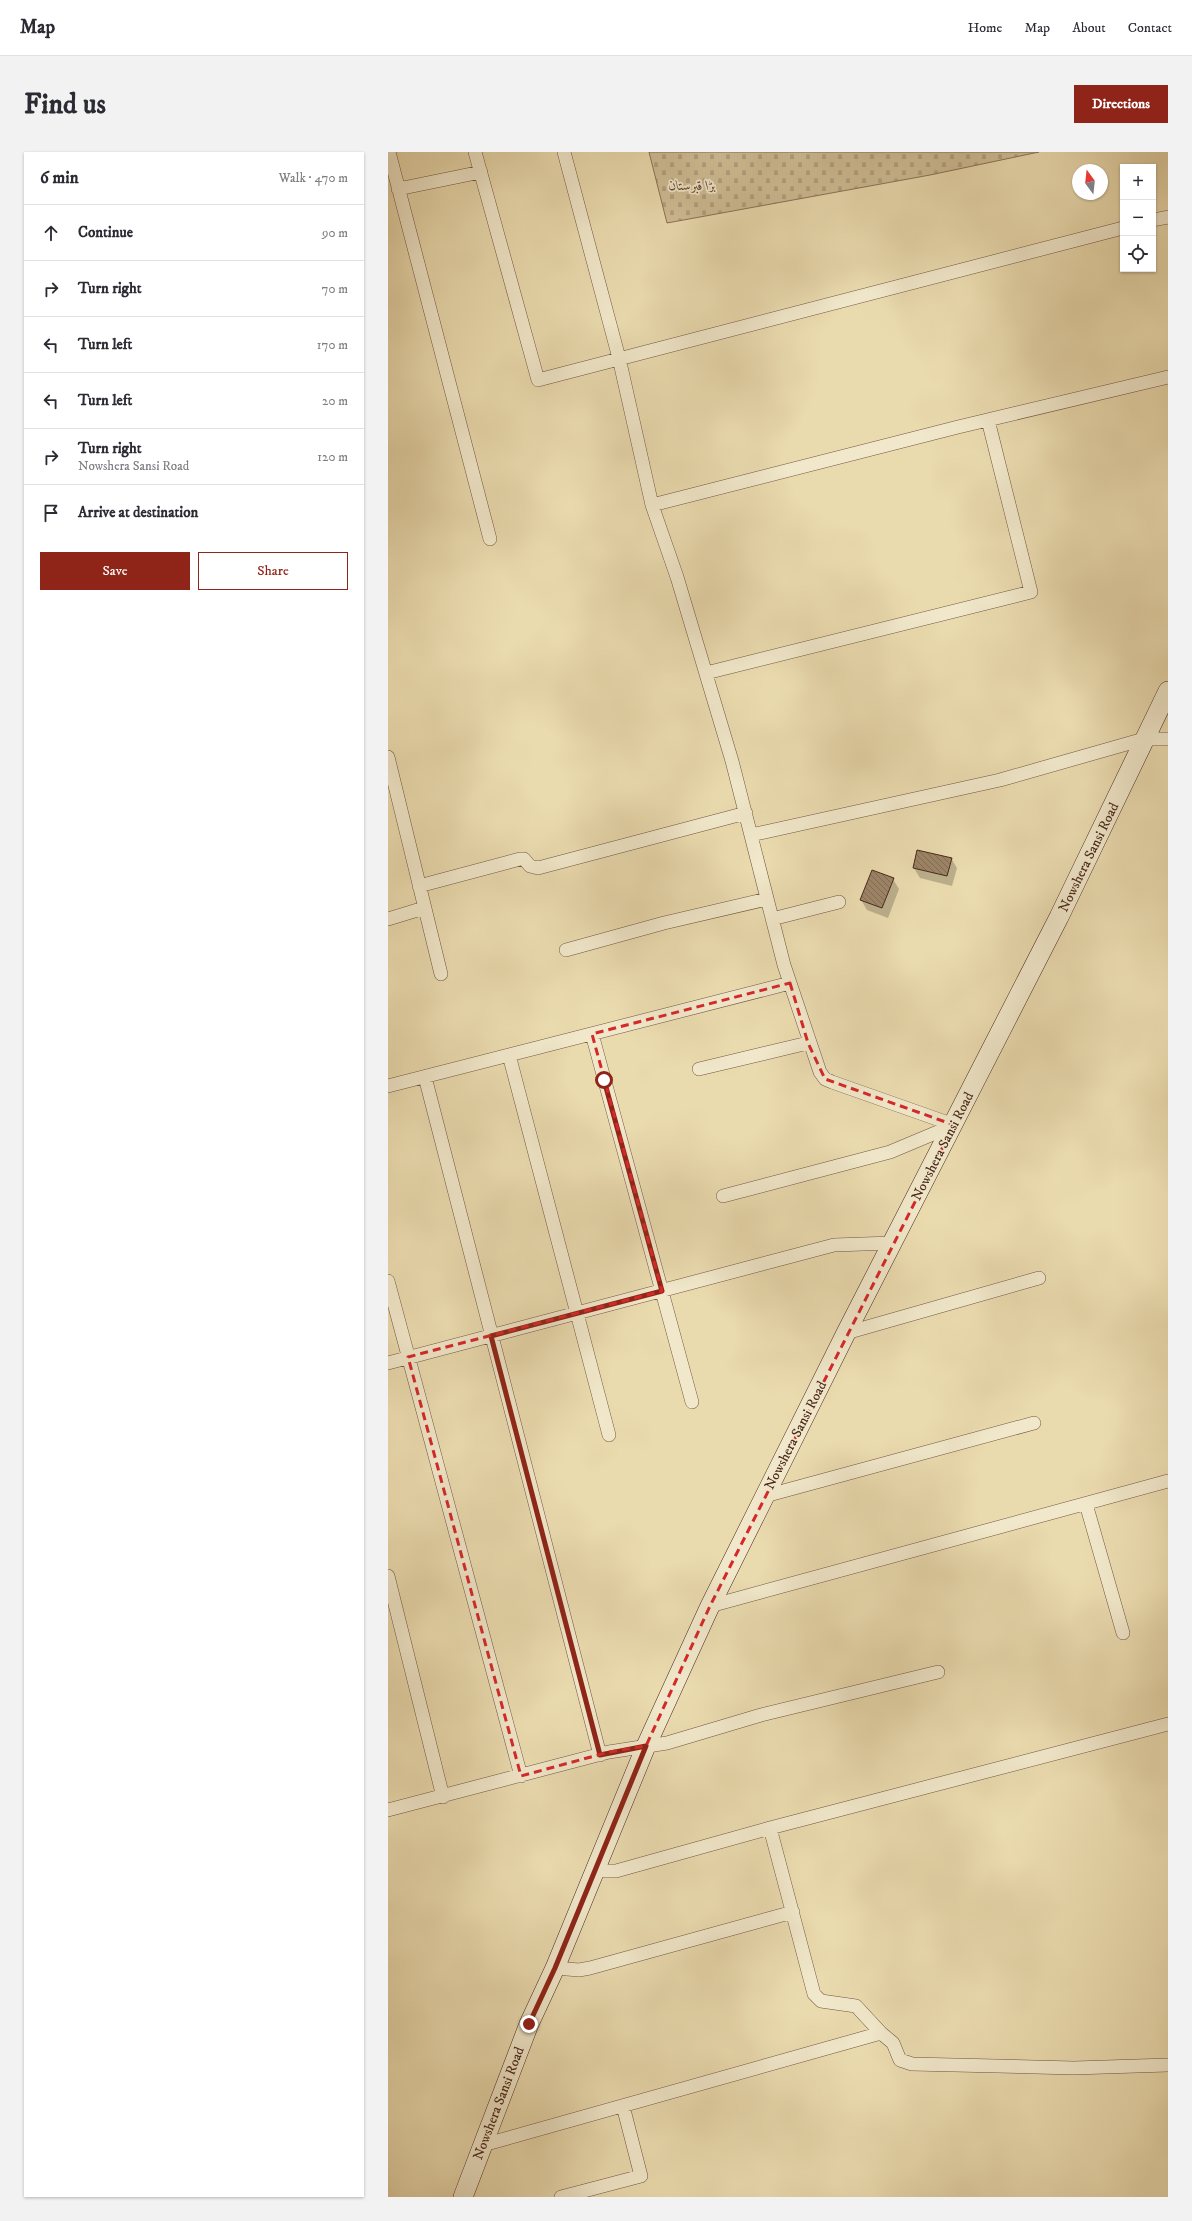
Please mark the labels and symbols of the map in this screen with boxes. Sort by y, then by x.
north arrow [1072,164,1108,200]
park label: بڑا قبرستان [668,177,716,195]
street label: Nowshera Sansi Road [1055,800,1123,915]
route start [595,1071,613,1089]
street label: Nowshera Sansi Road [908,1089,978,1204]
street label: Nowshera Sansi Road [761,1378,831,1493]
route end [520,2015,538,2033]
street label: Nowshera Sansi Road [469,2044,529,2162]

